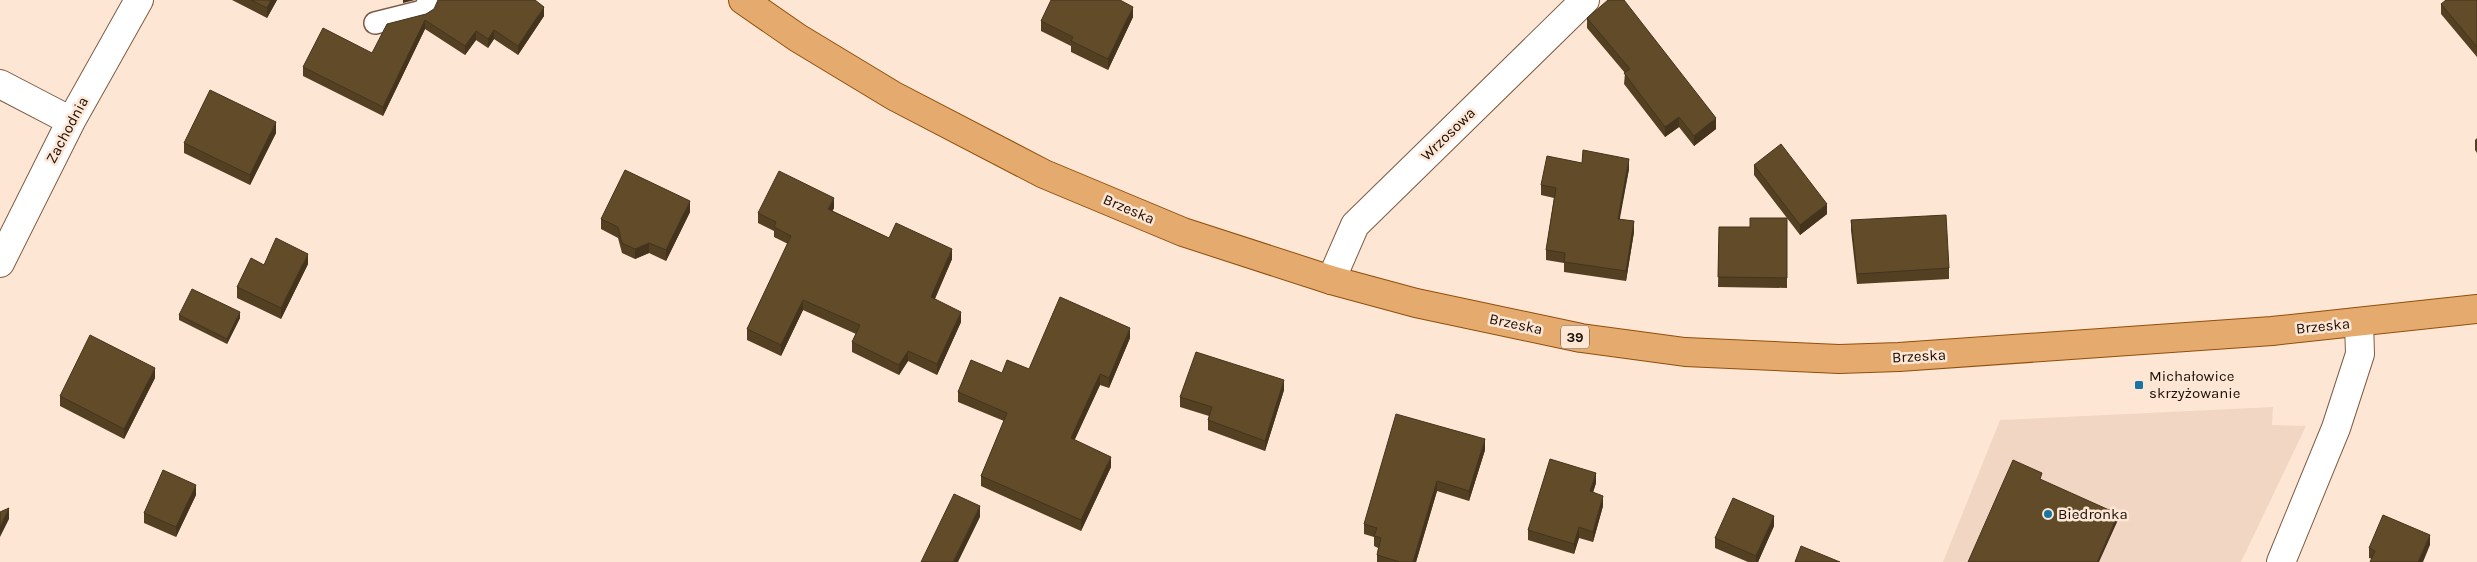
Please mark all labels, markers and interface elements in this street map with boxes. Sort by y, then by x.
street label: Zachodnia [42,94,92,166]
street label: Wrzosowa [1417,104,1479,164]
street label: Brzeska [1101,190,1157,228]
street label: Brzeska [1488,310,1544,338]
street label: Brzeska [2295,314,2351,338]
road number: 39 [1561,326,1589,348]
street label: Brzeska [1891,346,1947,366]
place label: Michałowice skrzyżowanie [2149,367,2241,402]
marker: Michałowice skrzyżowanie [2133,379,2145,391]
place label: Biedronka [2058,505,2128,523]
marker: Biedronka [2042,508,2054,520]

